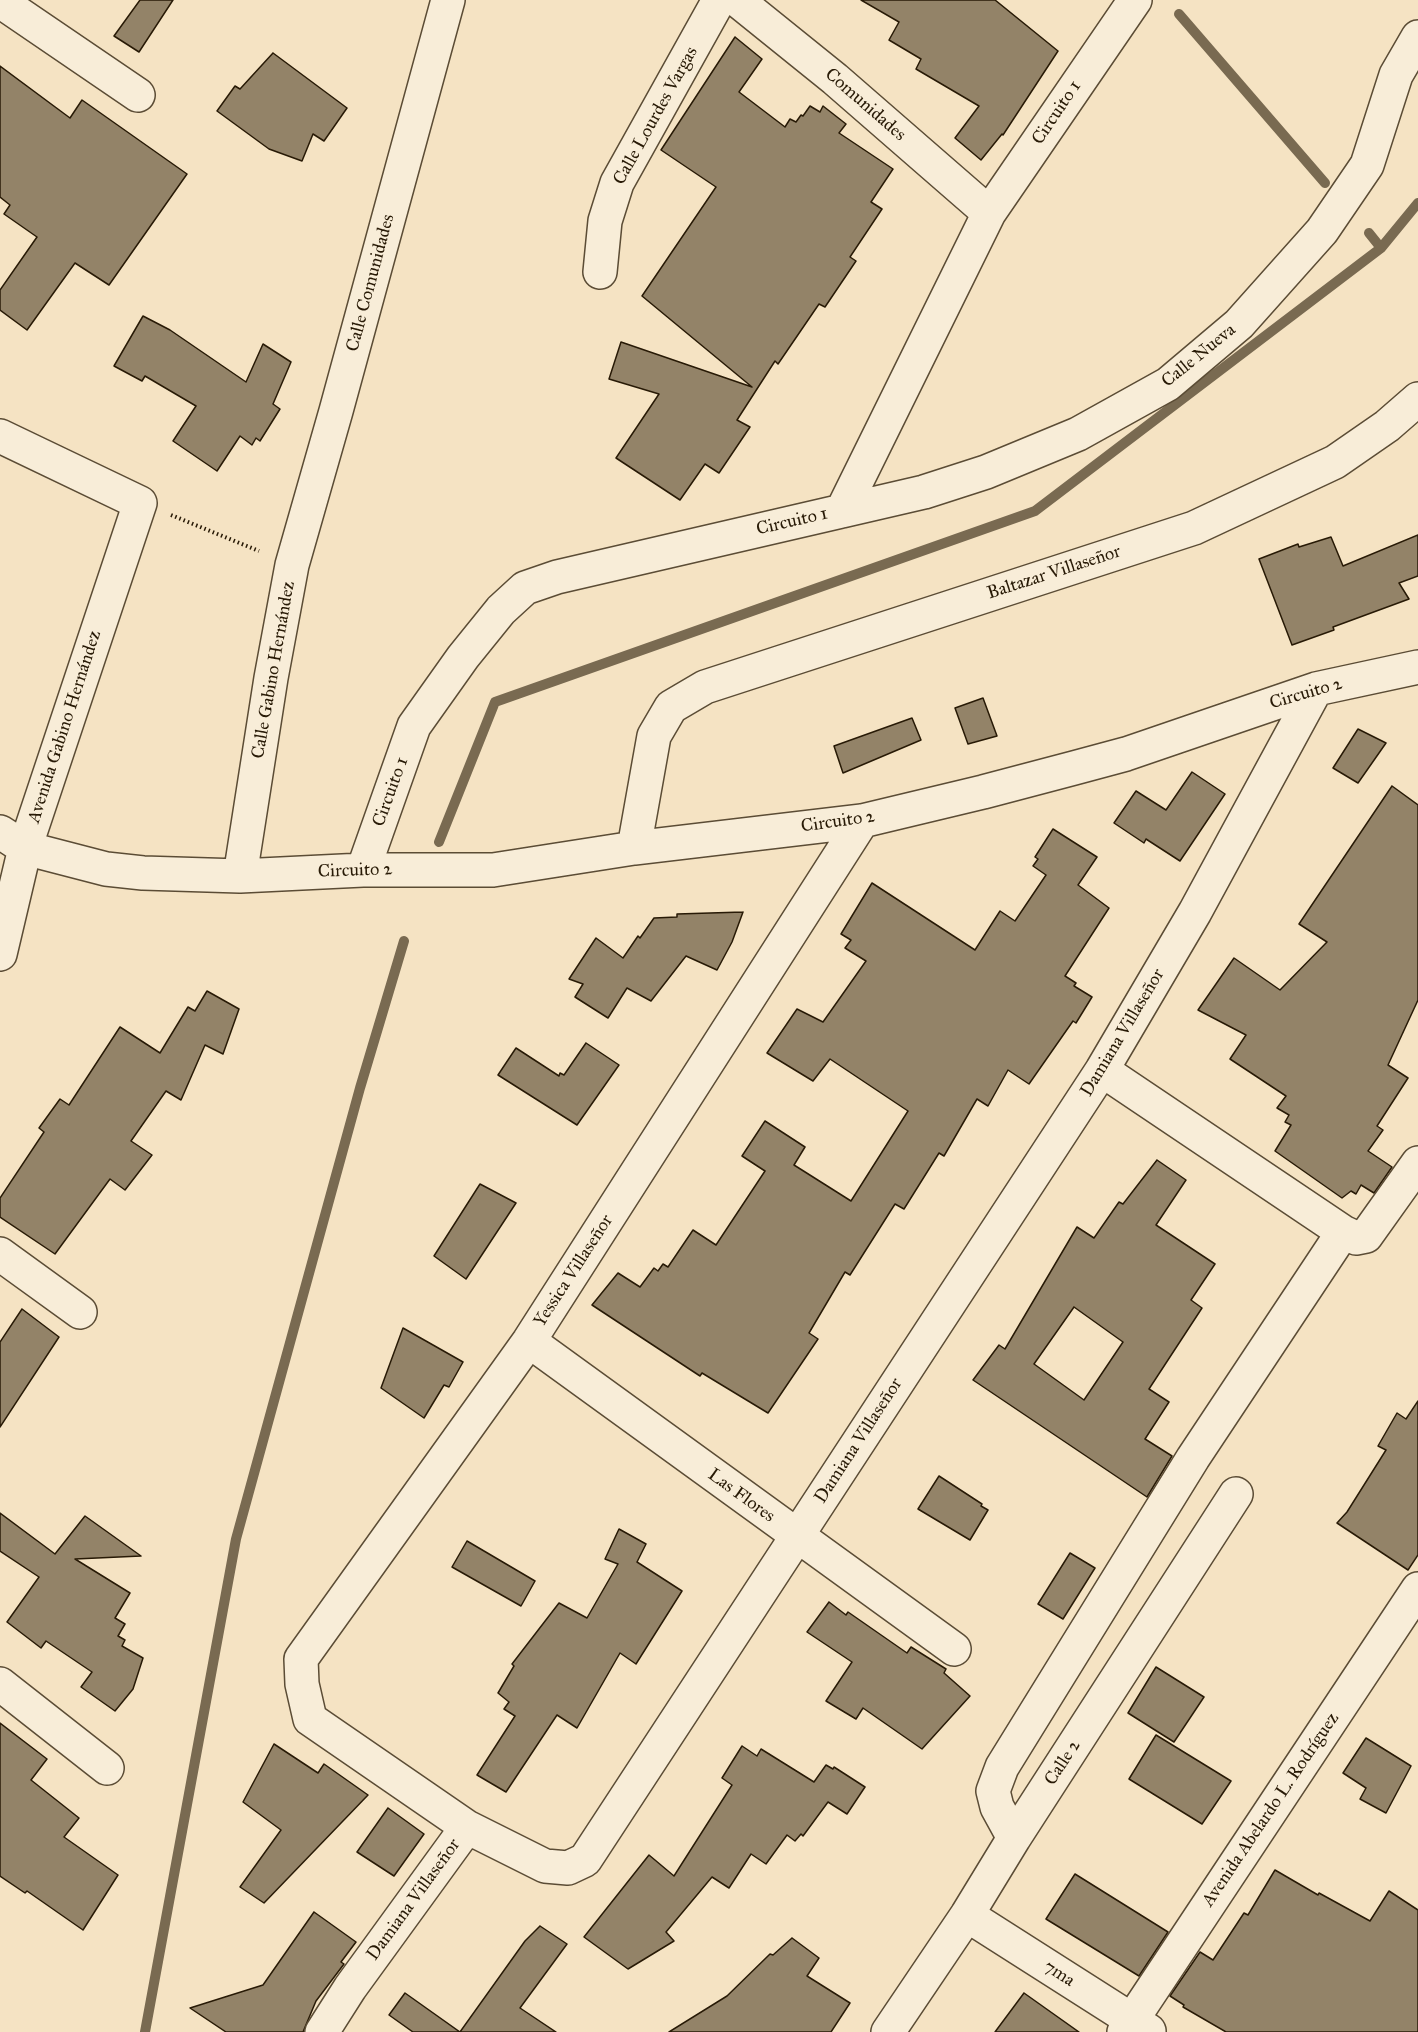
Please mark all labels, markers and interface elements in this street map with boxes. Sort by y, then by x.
street label: Calle Lourdes Vargas [609,43,703,189]
street label: Comunidades [820,64,910,146]
street label: Circuito 1 [1028,77,1086,149]
street label: Calle Comunidades [342,212,400,354]
street label: Calle Nueva [1158,320,1240,392]
street label: Circuito 1 [754,503,830,541]
street label: Baltazar Villaseñor [984,541,1124,605]
street label: Calle Gabino Hernández [248,580,300,760]
street label: Avenida Gabino Hernández [24,628,106,826]
street label: Circuito 2 [1267,673,1345,715]
street label: Circuito 1 [368,754,414,830]
street label: Circuito 2 [800,806,876,838]
street label: Circuito 2 [318,859,392,883]
street label: Damiana Villaseñor [1076,965,1170,1101]
street label: Yessica Villaseñor [530,1211,618,1331]
street label: Damiana Villaseñor [810,1374,908,1508]
street label: Las Flores [703,1464,779,1528]
street label: Avenida Abelardo L. Rodríguez [1198,1709,1344,1911]
street label: Calle 2 [1040,1736,1086,1790]
street label: Damiana Villaseñor [363,1835,465,1965]
street label: 7ma [1040,1956,1078,1992]

